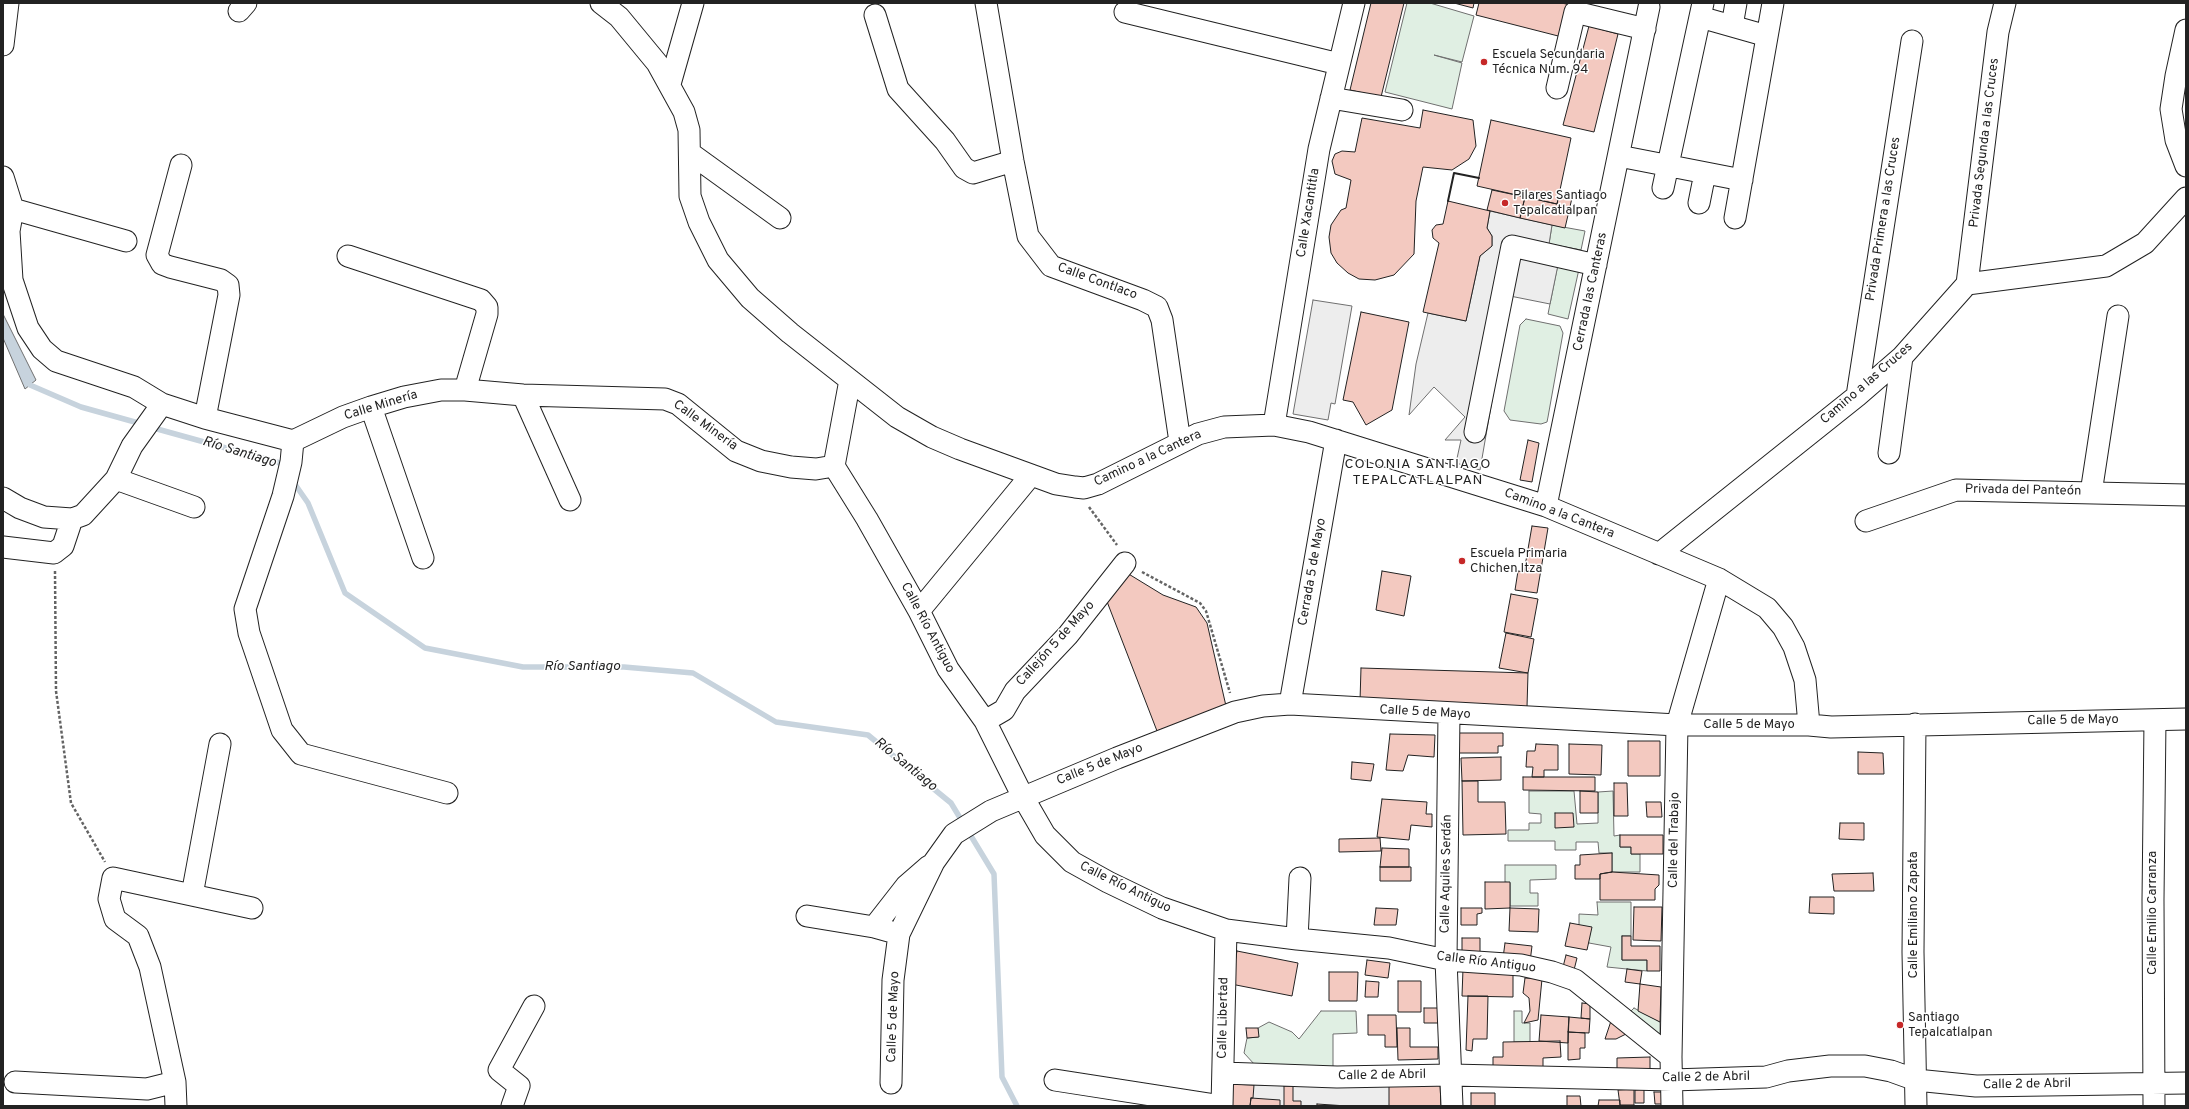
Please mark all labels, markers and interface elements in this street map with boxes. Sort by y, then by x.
place label: Escuela Secundaria Técnica Num. 94 [1492,47,1605,78]
marker: Escuela Secundaria Técnica Num. 94 [1479,57,1489,67]
street label: Privada Segunda a las Cruces [1967,57,2003,229]
street label: Privada Primera a las Cruces [1863,136,1905,302]
street label: Calle Xacantitla [1294,167,1324,259]
place label: Pilares Santiago Tepalcatlalpan [1513,188,1607,219]
marker: Pilares Santiago Tepalcatlalpan [1500,198,1510,208]
street label: Cerrada las Canteras [1571,231,1611,353]
street label: Calle Contlaco [1055,260,1139,304]
street label: Camino a las Cruces [1818,340,1916,428]
street label: Calle Minería [343,387,419,425]
street label: Calle Minería [670,397,740,455]
street label: Camino a la Cantera [1092,427,1204,491]
water label: Río Santiago [200,434,278,472]
district label: COLONIA SANTIAGO TEPALCATLALPAN [1345,457,1491,490]
street label: Privada del Panteón [1965,482,2081,500]
street label: Camino a la Cantera [1502,486,1616,542]
street label: Cerrada 5 de Mayo [1296,517,1330,627]
place label: Escuela Primaria Chichen Itza [1470,546,1567,577]
marker: Escuela Primaria Chichen Itza [1457,556,1467,566]
street label: Calle Río Antiguo [897,580,957,676]
street label: Callejón 5 de Mayo [1014,598,1098,690]
water label: Río Santiago [544,659,620,675]
street label: Calle 5 de Mayo [1379,703,1471,723]
street label: Calle 5 de Mayo [2027,712,2119,730]
street label: Calle 5 de Mayo [1703,717,1795,733]
water label: Río Santiago [870,735,940,795]
street label: Calle 5 de Mayo [1055,741,1145,789]
street label: Calle del Trabajo [1666,792,1684,888]
street label: Calle Aquiles Serdán [1438,814,1456,934]
street label: Calle Emilio Carranza [2145,851,2161,975]
street label: Calle Emiliano Zapata [1906,852,1922,978]
street label: Calle Río Antiguo [1077,859,1173,917]
street label: Calle Río Antiguo [1435,949,1537,977]
street label: Calle 5 de Mayo [885,971,903,1063]
street label: Calle Libertad [1215,977,1233,1059]
place label: Santiago Tepalcatlalpan [1908,1010,1992,1041]
marker: Santiago Tepalcatlalpan [1895,1020,1905,1030]
street label: Calle 2 de Abril [1338,1067,1426,1085]
street label: Calle 2 de Abril [1662,1069,1750,1087]
street label: Calle 2 de Abril [1983,1076,2071,1094]

